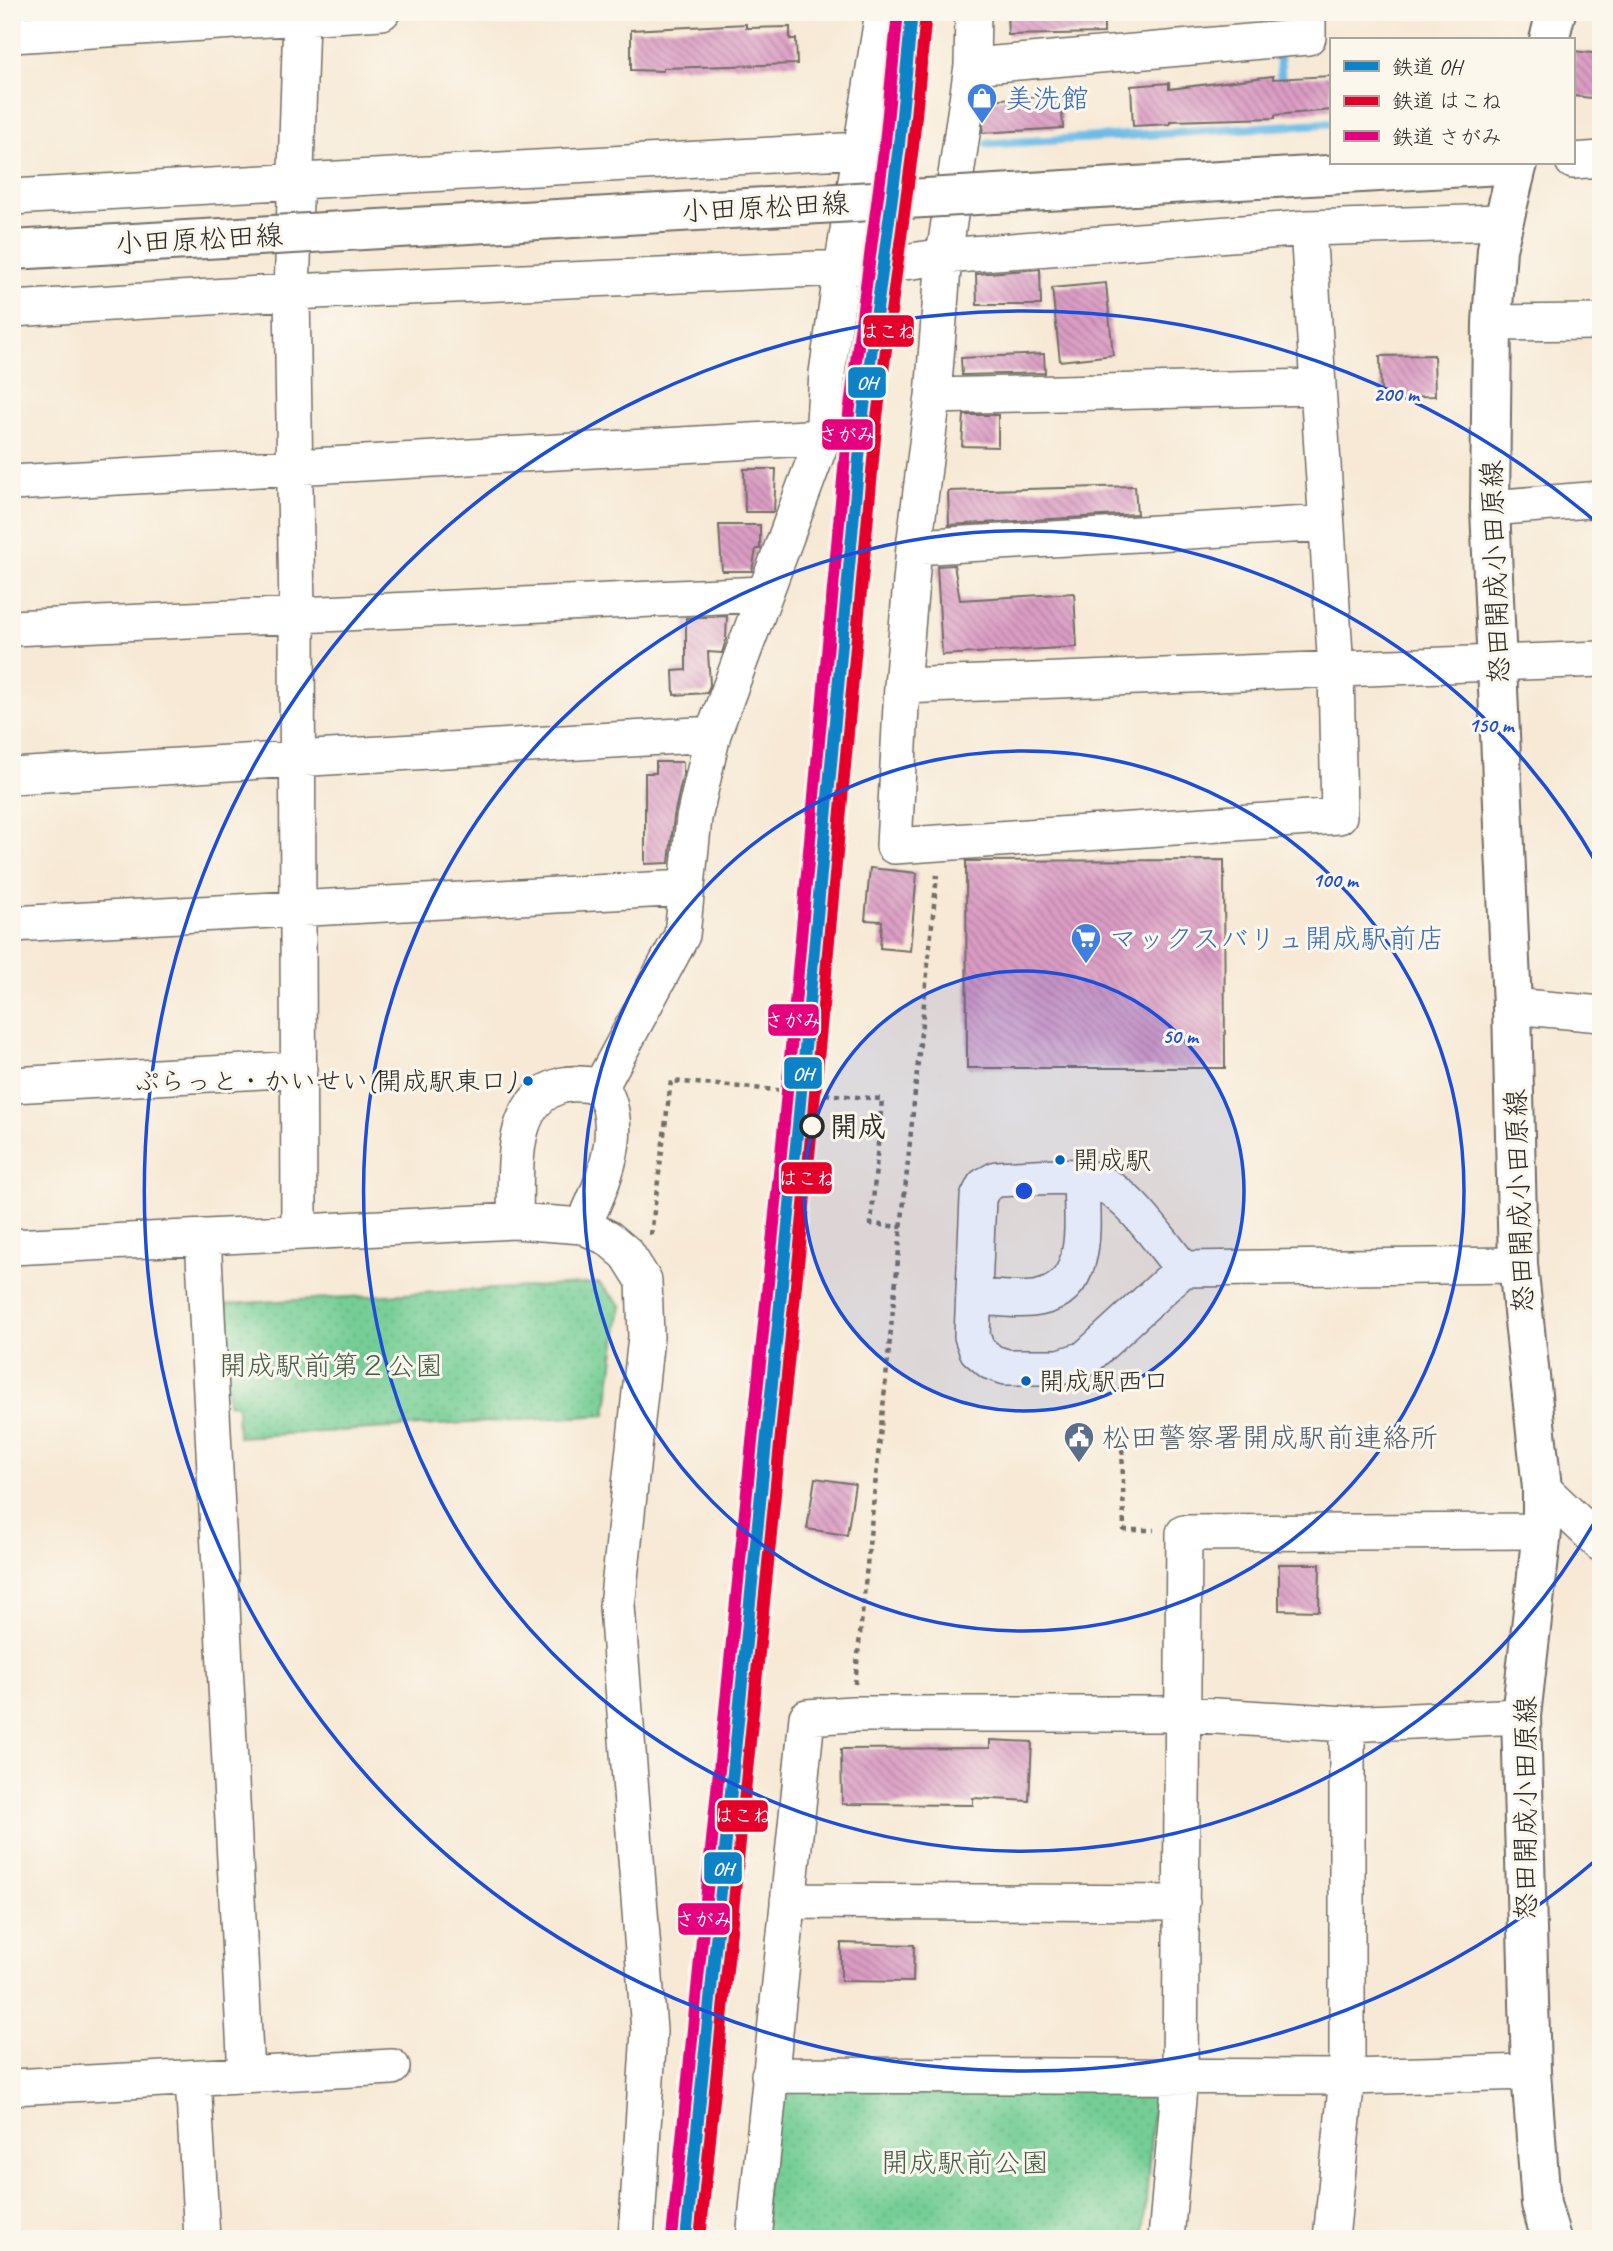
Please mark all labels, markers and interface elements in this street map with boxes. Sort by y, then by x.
legend [1330,38,1574,164]
text: 鉄道 OH [1392,54,1464,80]
shop icon: 美洗館 [965,81,999,125]
place label: 美洗館 [1005,81,1089,116]
text: 鉄道 はこね [1392,88,1502,114]
text: 鉄道 さがみ [1392,124,1502,150]
street label: 小田原松田線 [680,185,850,229]
street label: 小田原松田線 [114,217,284,261]
line badge: はこね [862,314,915,348]
text: はこね [859,320,917,344]
line badge: OH [847,366,887,399]
text: OH [857,371,881,395]
text: 200 m [1373,381,1421,407]
line badge: さがみ [821,418,874,451]
text: さがみ [818,423,876,447]
street label: 怒田開成小田原線 [1474,459,1516,685]
text: 150 m [1468,712,1516,738]
text: 100 m [1312,867,1360,893]
supermarket icon: マックスバリュ開成駅前店 [1069,921,1103,965]
place label: マックスバリュ開成駅前店 [1109,921,1444,956]
line badge: さがみ [767,1003,820,1037]
text: さがみ [764,1009,822,1033]
text: 50 m [1162,1023,1200,1049]
line badge: OH [783,1056,823,1090]
text: OH [793,1062,817,1086]
place label: ぷらっと・かいせい(開成駅東口) [134,1065,516,1098]
marker: ぷらっと・かいせい(開成駅東口) [521,1074,535,1088]
street label: 怒田開成小田原線 [1498,1088,1540,1314]
place label: 開成 [830,1109,886,1144]
marker: 開成 [800,1114,824,1138]
place label: 開成駅 [1073,1144,1151,1177]
marker: 開成駅 [1053,1153,1067,1167]
line badge: はこね [780,1161,833,1195]
text: はこね [778,1167,836,1191]
centre of rings [1012,1179,1036,1203]
park label: 開成駅前第２公園 [219,1348,443,1383]
place label: 開成駅西口 [1039,1365,1169,1398]
marker: 開成駅西口 [1019,1374,1033,1388]
public building icon: 松田警察署開成駅前連絡所 [1062,1420,1096,1464]
place label: 松田警察署開成駅前連絡所 [1102,1420,1438,1455]
street label: 怒田開成小田原線 [1508,1696,1543,1920]
line badge: はこね [716,1799,769,1833]
text: はこね [714,1804,772,1828]
line badge: OH [703,1851,743,1885]
text: OH [713,1857,737,1881]
line badge: さがみ [677,1902,731,1936]
text: さがみ [675,1908,733,1932]
park label: 開成駅前公園 [881,2145,1049,2180]

